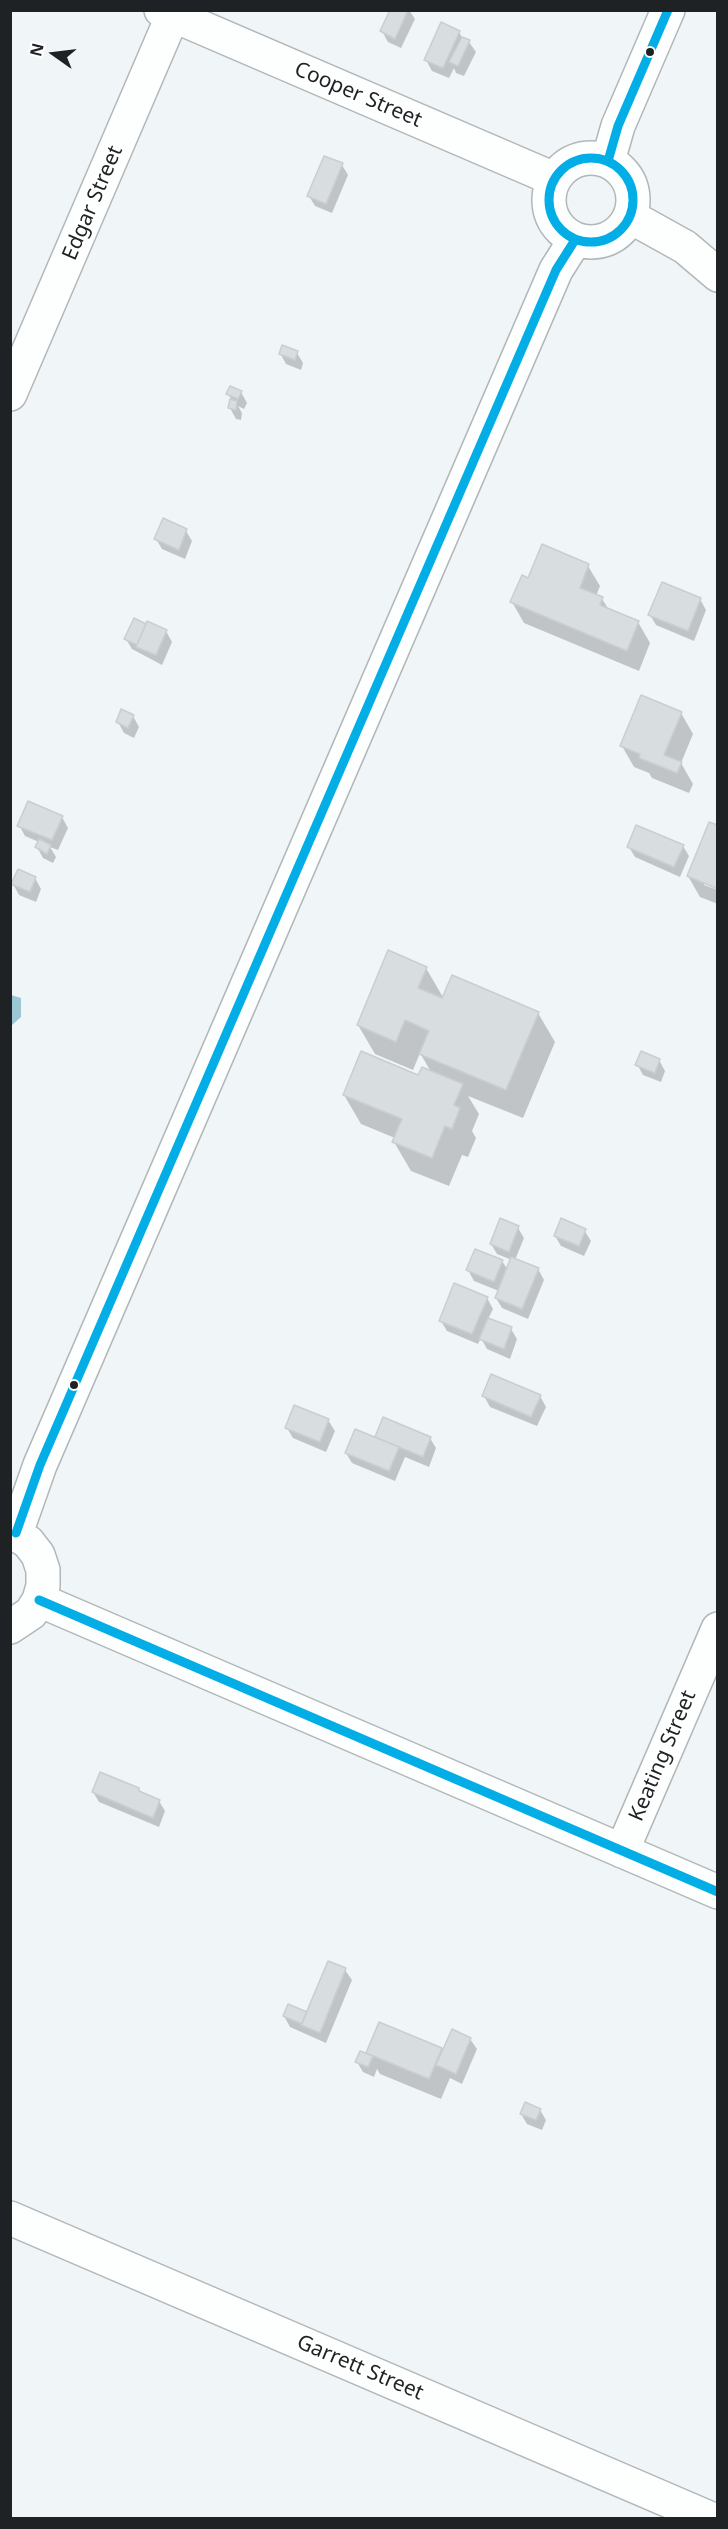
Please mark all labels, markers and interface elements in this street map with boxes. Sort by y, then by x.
north arrow [24,24,84,84]
text: N [24,41,49,59]
unlabelled marker [644,46,656,58]
street label: Cooper Street [290,57,426,133]
street label: Edgar Street [58,142,128,264]
unlabelled marker [68,1379,80,1391]
street label: Keating Street [624,1687,702,1825]
street label: Garrett Street [293,2330,427,2406]

